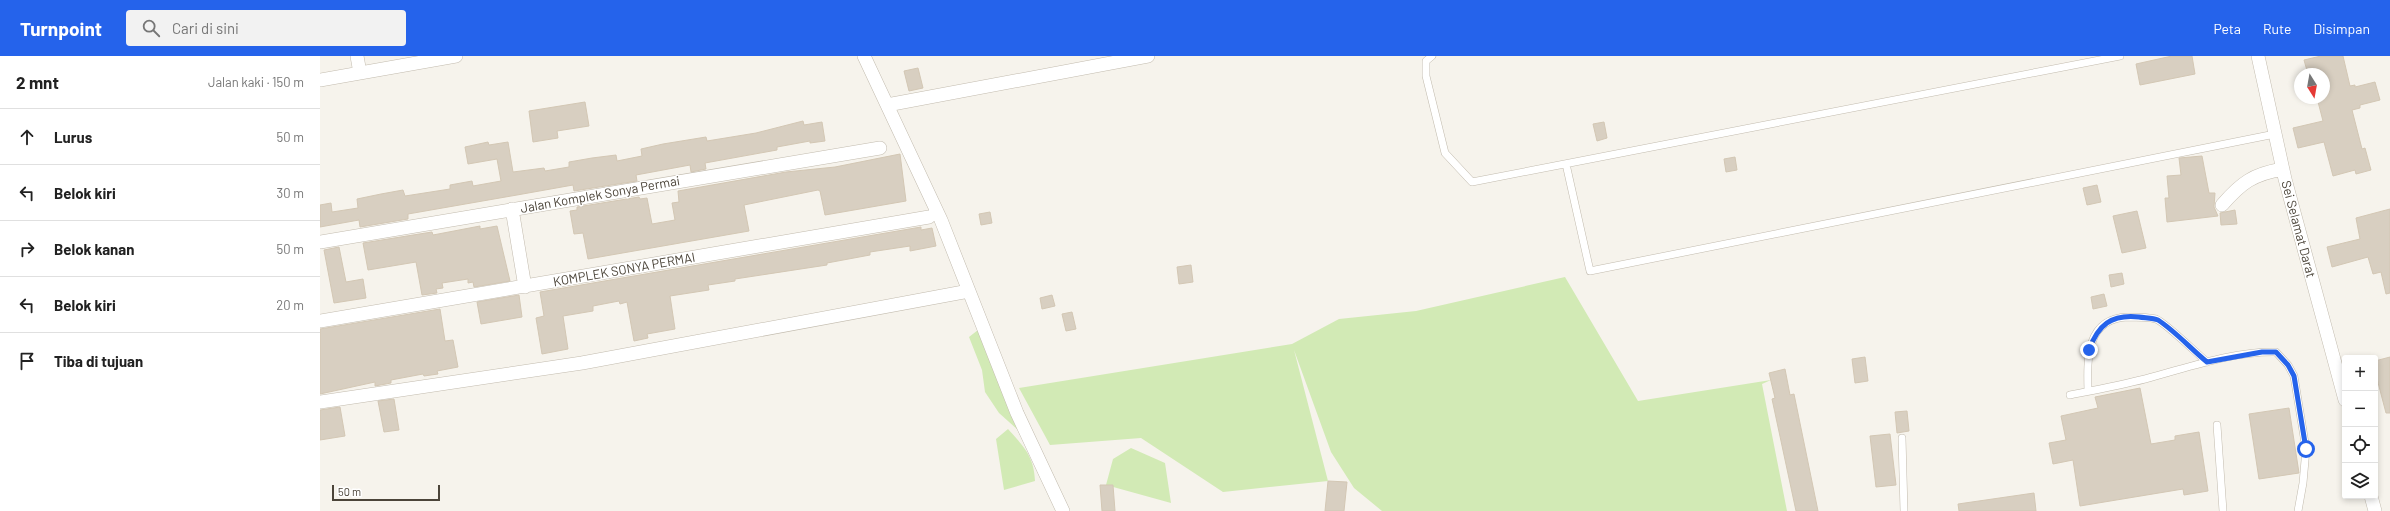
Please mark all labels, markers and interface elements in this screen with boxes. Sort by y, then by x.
search box [126,10,406,46]
text: Turnpoint [20,17,102,40]
icon: search [140,17,162,39]
text: Cari di sini [172,19,239,37]
text: Peta [2213,20,2241,37]
text: Rute [2263,20,2291,37]
text: Disimpan [2313,20,2370,37]
north arrow [2294,68,2330,104]
text: 2 mnt [16,72,59,92]
text: Jalan kaki · 150 m [208,74,304,90]
icon: ahead [16,126,38,148]
text: Lurus [54,128,92,146]
text: 50 m [277,129,304,145]
street label: Jalan Komplek Sonya Permai [519,172,681,216]
street label: Sei Selamat Darat [2278,179,2320,279]
icon: left [16,182,38,204]
text: Belok kiri [54,184,116,202]
text: 30 m [277,185,304,201]
icon: right [16,238,38,260]
text: Belok kanan [54,240,134,258]
text: 50 m [277,241,304,257]
street label: KOMPLEK SONYA PERMAI [552,249,696,289]
icon: left [16,294,38,316]
text: Belok kiri [54,296,116,314]
text: 20 m [276,297,304,313]
route end [2080,341,2098,359]
icon: arrive [16,350,38,372]
text: Tiba di tujuan [54,352,143,370]
map controls [2342,355,2378,499]
button: + [2342,355,2378,391]
button: − [2342,391,2378,427]
button: locate [2342,427,2378,463]
route start [2297,440,2315,458]
button: layers [2342,463,2378,499]
scale bar [332,483,440,502]
text: 50 m [338,485,361,498]

